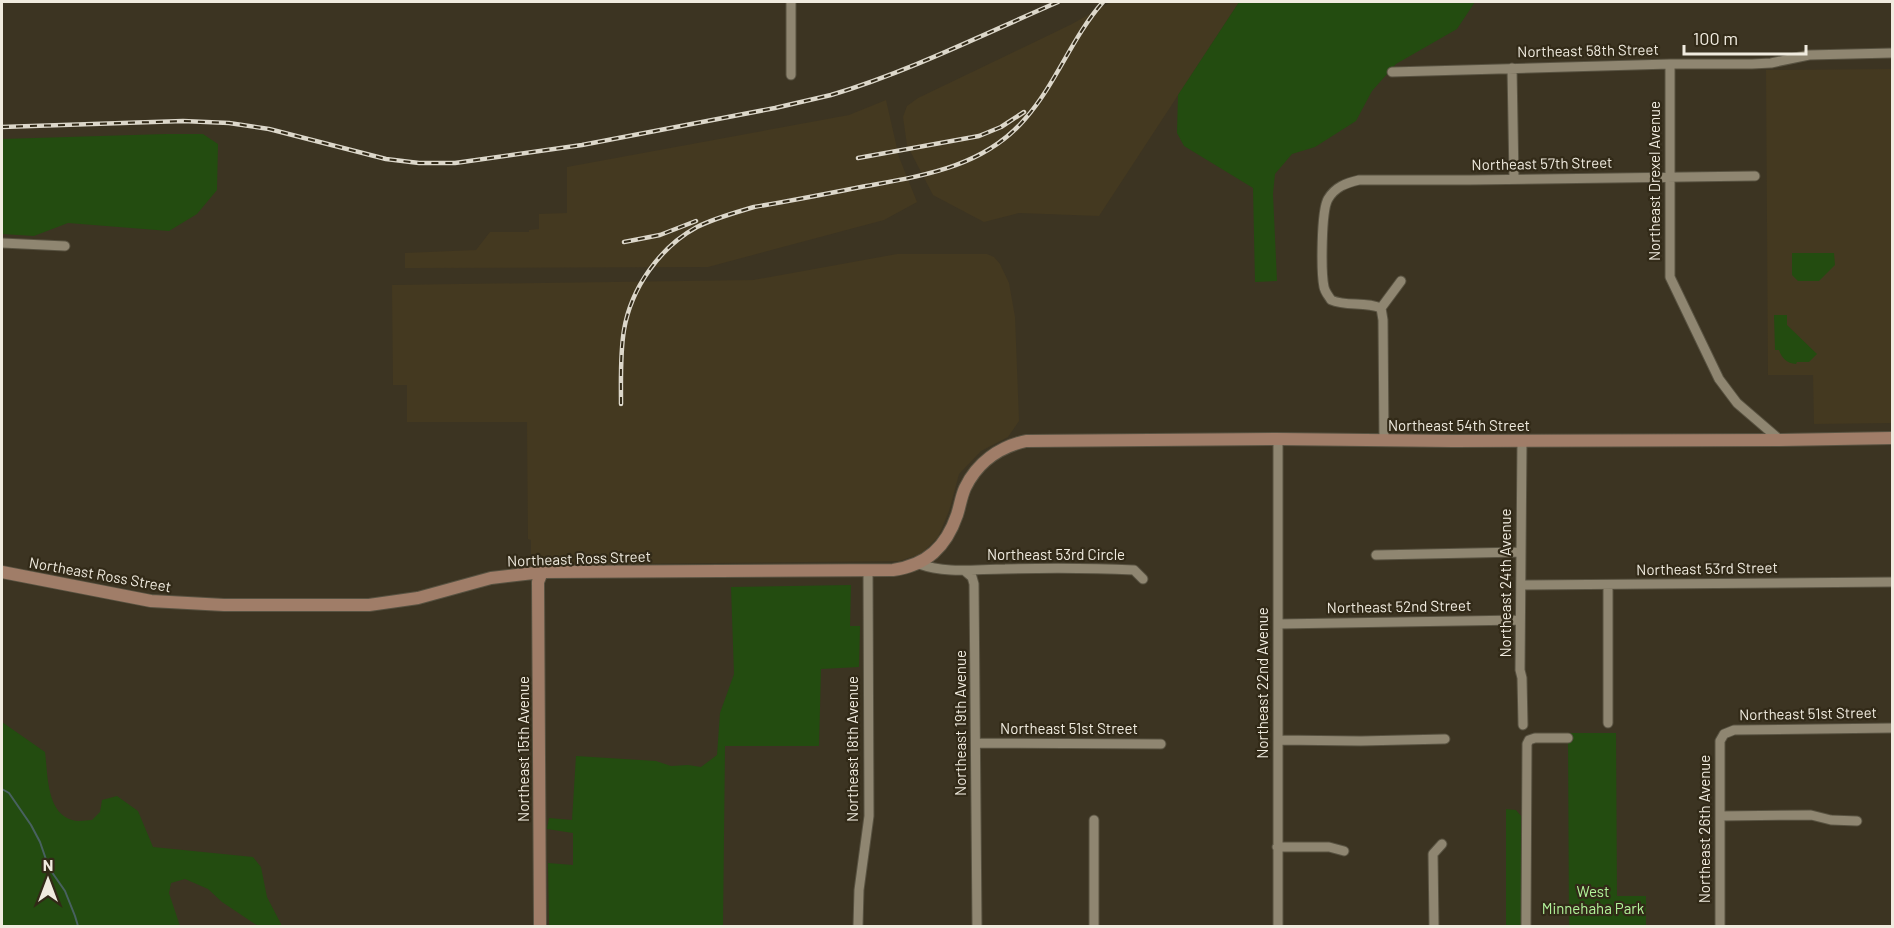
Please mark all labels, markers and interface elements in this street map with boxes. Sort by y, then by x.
scale bar [1684,18,1806,56]
text: 100 m [1693,27,1738,49]
street label: Northeast 58th Street [1517,40,1659,60]
street label: Northeast Drexel Avenue [1645,101,1663,261]
street label: Northeast 57th Street [1471,153,1613,173]
street label: Northeast 54th Street [1388,416,1530,434]
street label: Northeast 24th Avenue [1496,508,1514,658]
street label: Northeast 53rd Circle [987,545,1125,563]
street label: Northeast Ross Street [507,546,651,570]
street label: Northeast Ross Street [28,553,173,595]
street label: Northeast 53rd Street [1636,558,1778,578]
street label: Northeast 52nd Street [1327,596,1471,616]
street label: Northeast 22nd Avenue [1253,607,1271,759]
street label: Northeast 19th Avenue [951,650,969,796]
street label: Northeast 15th Avenue [514,676,532,822]
street label: Northeast 18th Avenue [843,676,861,822]
street label: Northeast 51st Street [1739,703,1877,723]
street label: Northeast 51st Street [1000,719,1138,737]
street label: Northeast 26th Avenue [1695,755,1713,903]
north arrow [18,850,78,910]
text: N [43,855,53,874]
park label: West Minnehaha Park [1542,882,1645,917]

